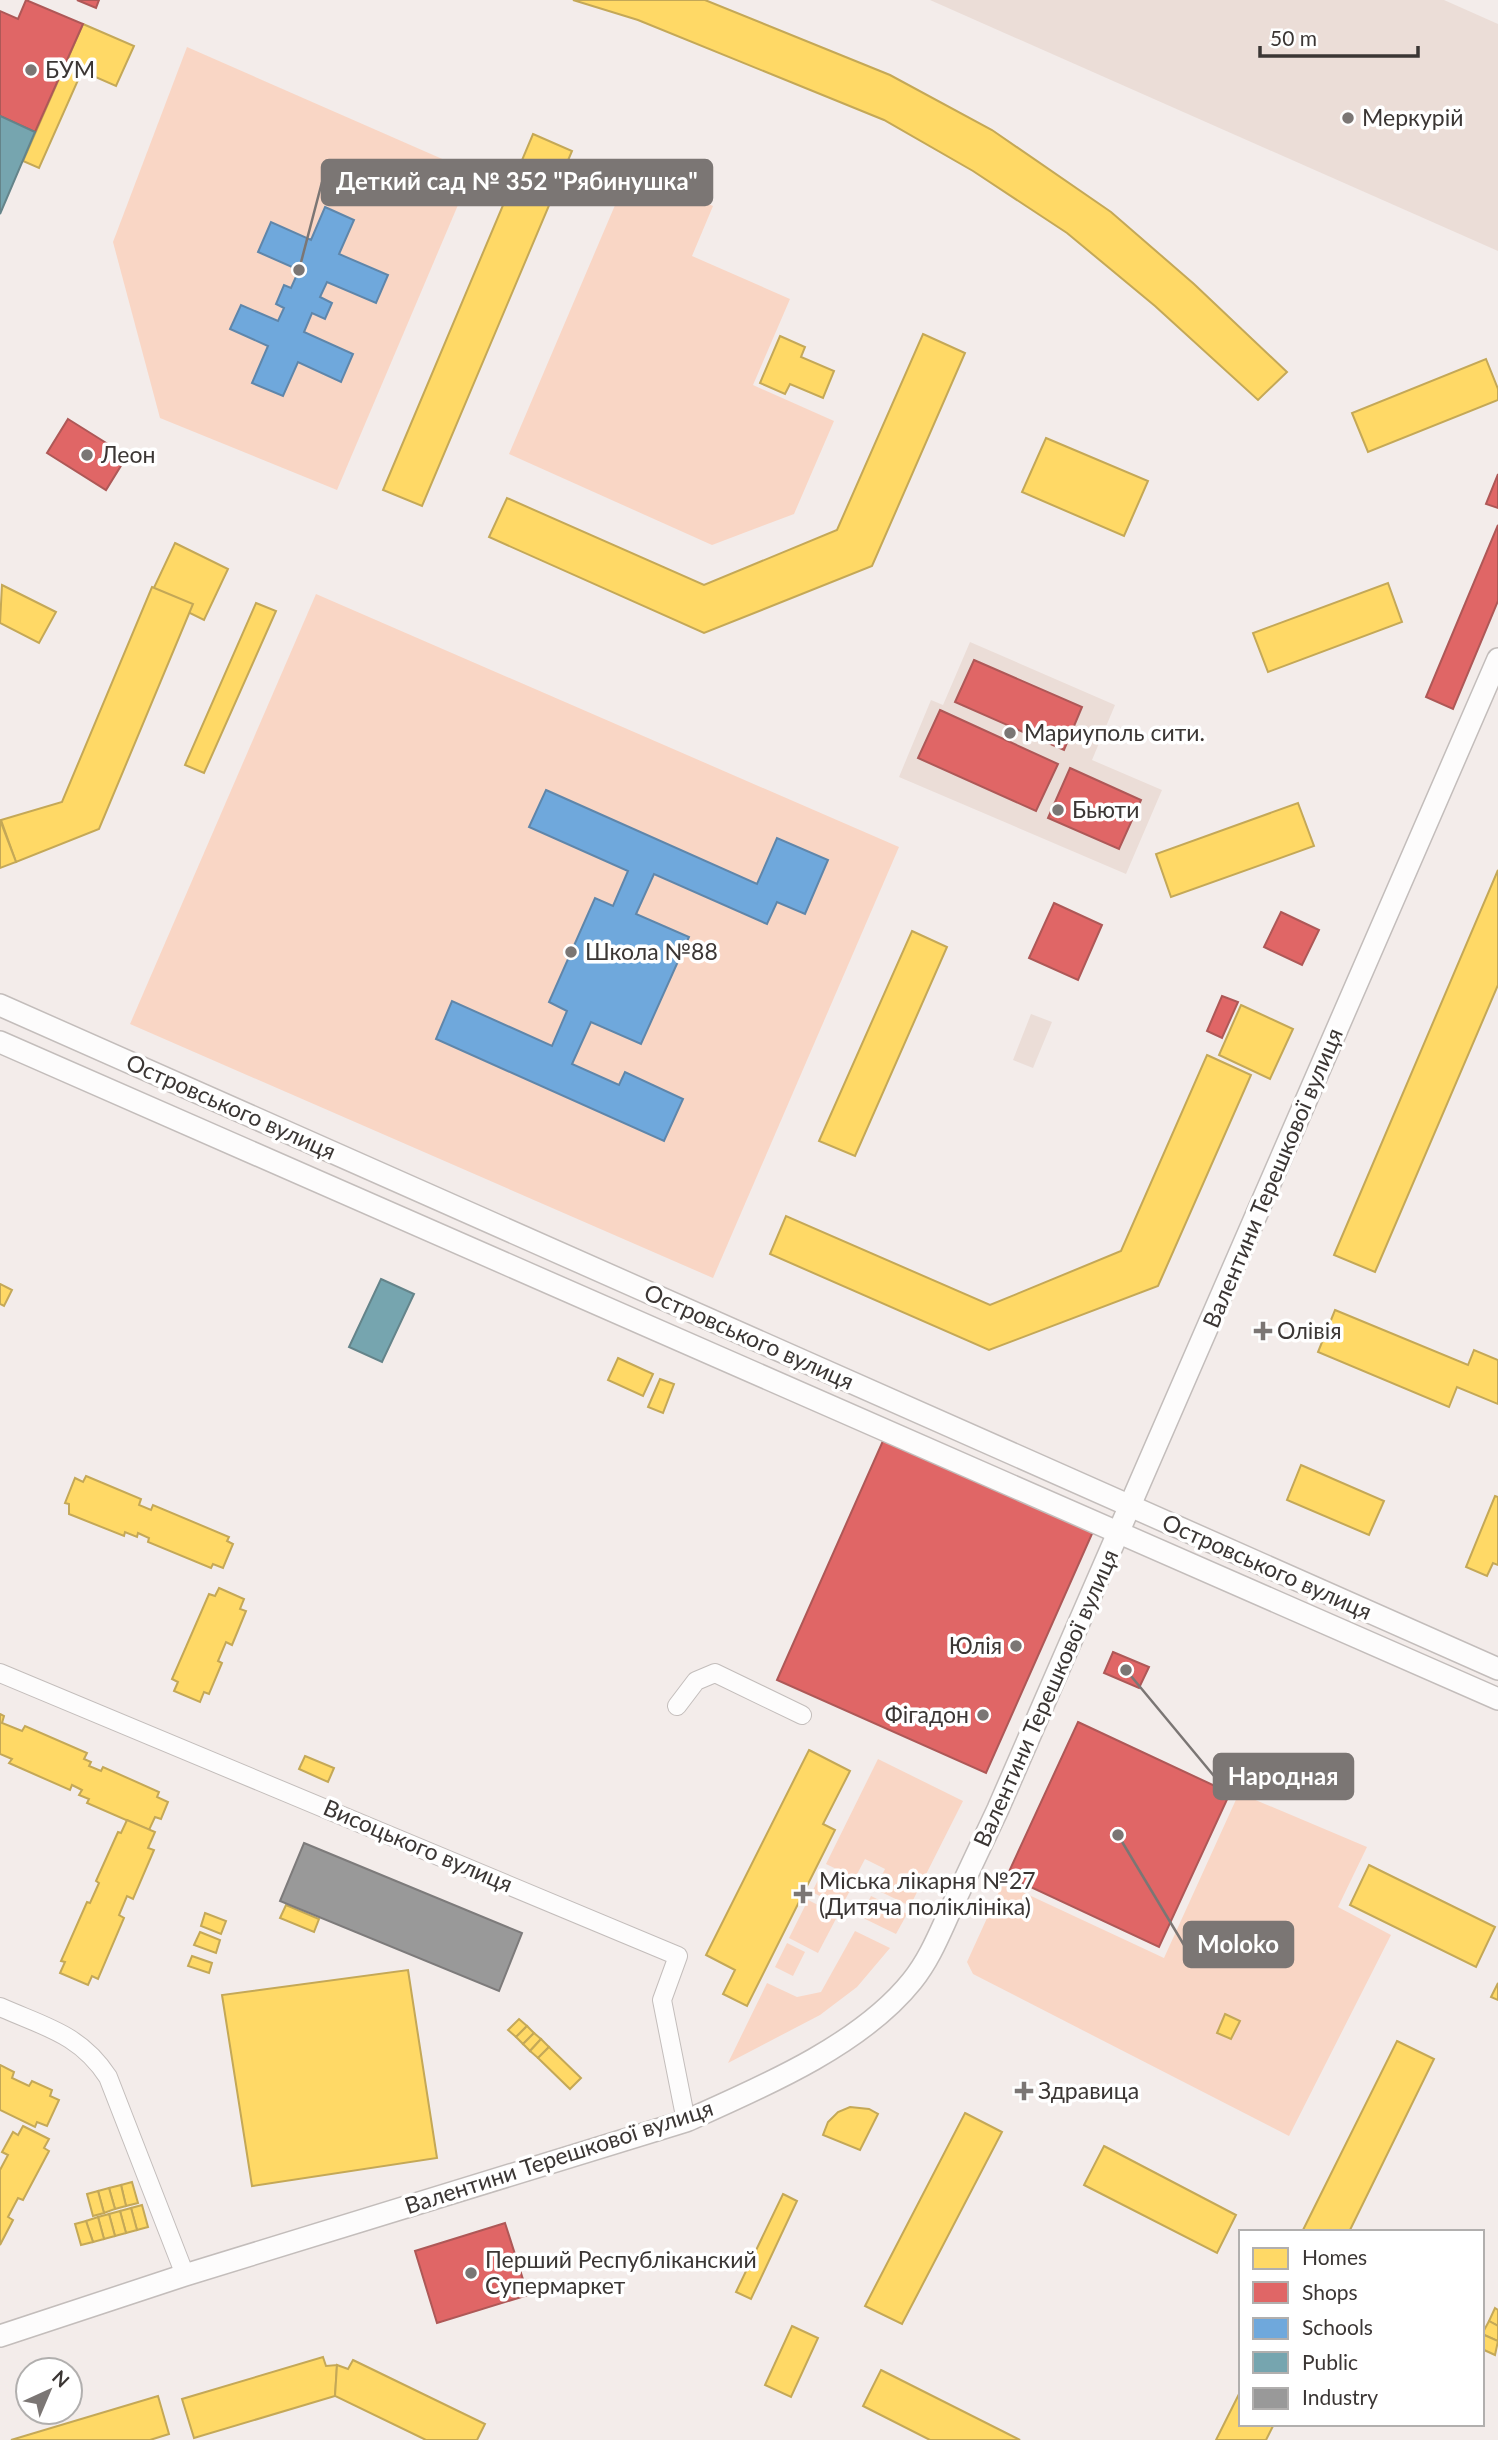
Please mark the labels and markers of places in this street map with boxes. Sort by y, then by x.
place label: БУМ [45,55,95,83]
marker: БУМ [23,62,39,78]
place label: Меркурій [1362,103,1463,131]
marker: Меркурій [1340,110,1356,126]
callout: Деткий сад № 352 "Рябинушка" [322,160,712,205]
place label: Леон [100,440,155,468]
marker: Леон [79,447,95,463]
place label: Мариуполь сити. [1024,718,1205,746]
marker: Мариуполь сити. [1002,725,1018,741]
place label: Бьюти [1072,795,1139,823]
marker: Бьюти [1050,802,1066,818]
place label: Школа №88 [585,937,718,965]
marker: Школа №88 [563,944,579,960]
place label: Олівія [1277,1316,1342,1344]
marker: Олівія [1255,1323,1271,1339]
place label: Юлія [949,1631,1002,1659]
marker: Юлія [1008,1638,1024,1654]
place label: Фігадон [885,1700,969,1728]
marker: Фігадон [975,1707,991,1723]
callout: Народная [1214,1754,1353,1799]
place label: Міська лікарня №27 (Дитяча поліклініка) [819,1866,1036,1920]
marker: Міська лікарня №27 (Дитяча поліклініка) [793,1884,813,1904]
callout: Moloko [1184,1922,1293,1967]
place label: Здравица [1038,2076,1139,2104]
marker: Здравица [1016,2083,1032,2099]
place label: Перший Республiканский Супермаркет [485,2245,757,2299]
marker: Перший Республiканский Супермаркет [463,2265,479,2281]

